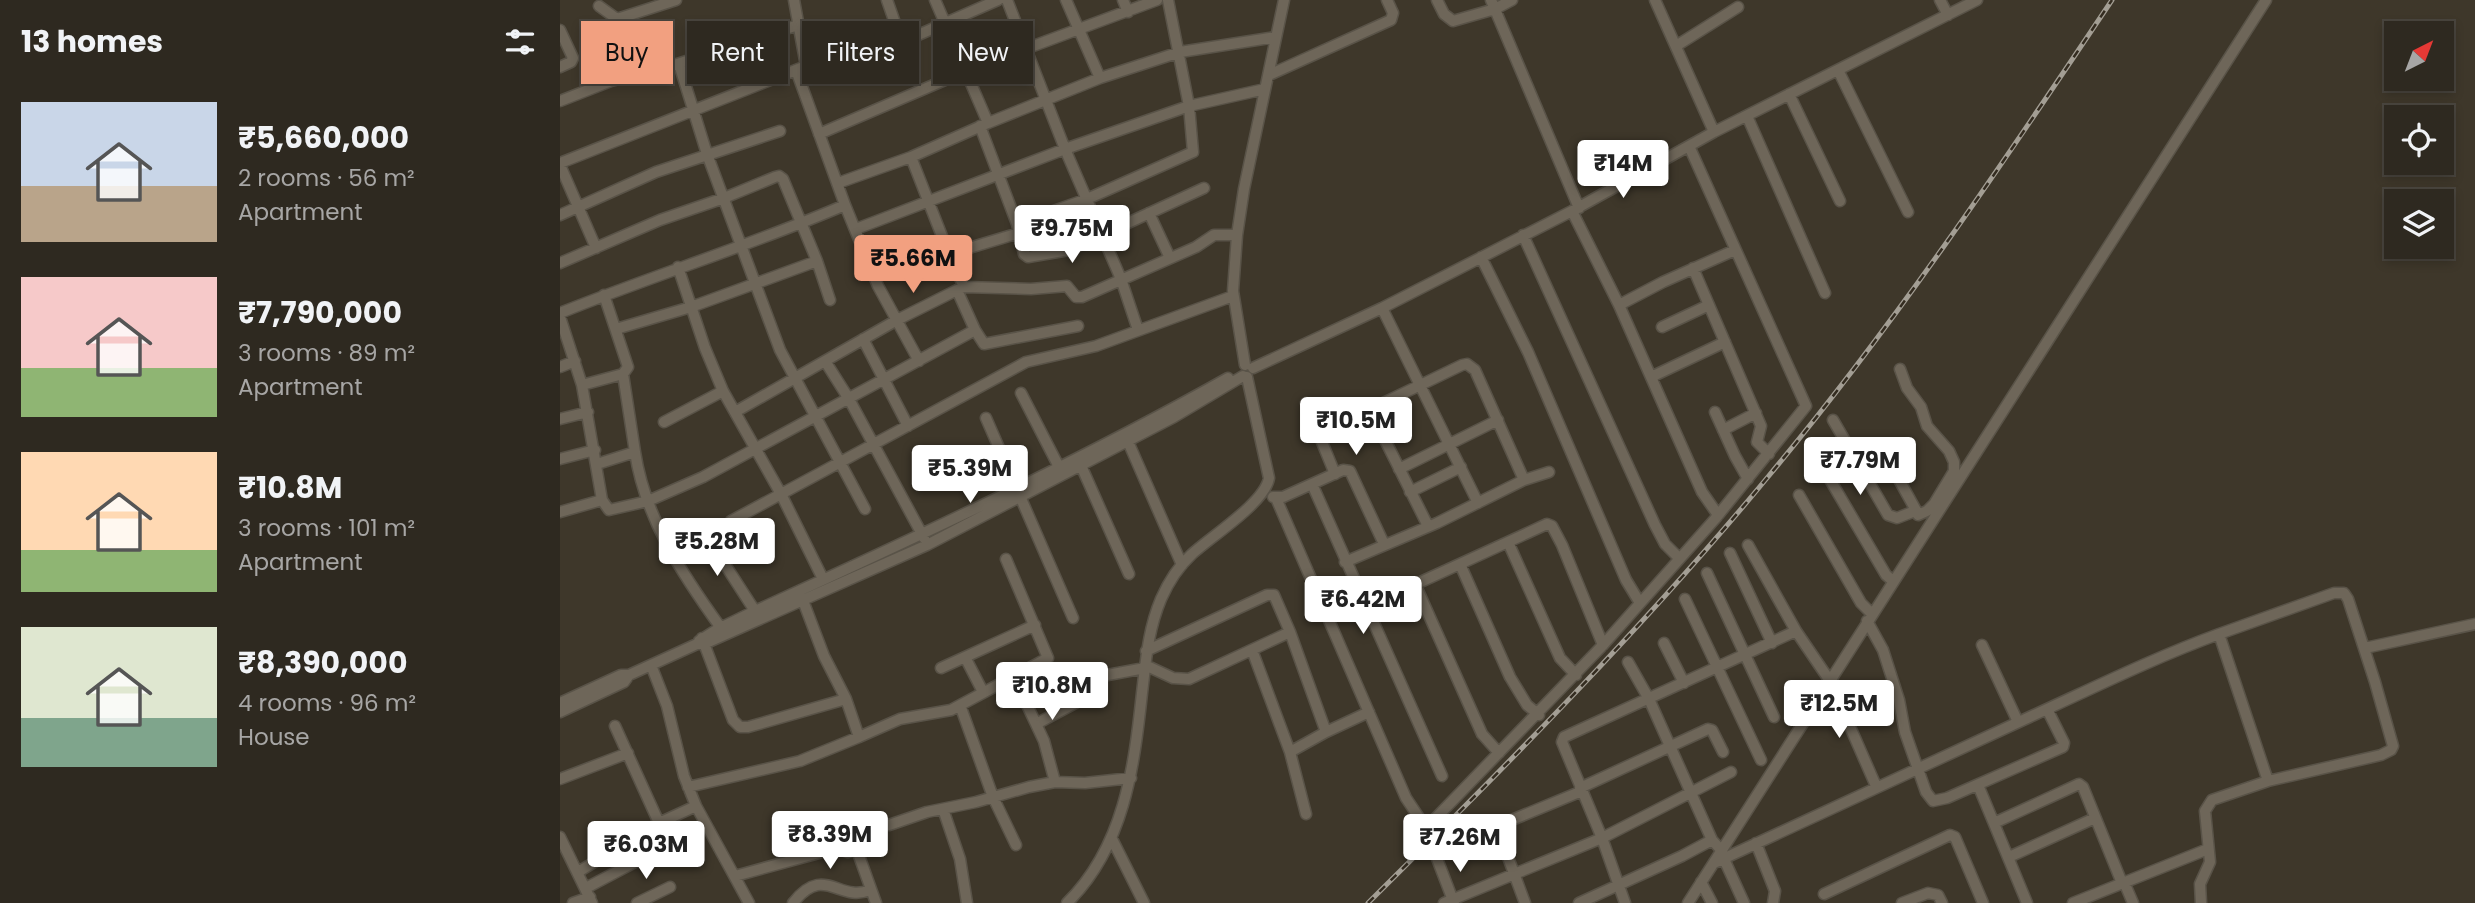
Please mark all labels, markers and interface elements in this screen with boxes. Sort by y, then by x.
text: 13 homes [21,20,163,63]
chip: Buy [581,21,673,84]
chip: Rent [687,21,788,84]
chip: Filters [802,21,919,84]
chip: New [933,21,1033,84]
north arrow [2384,21,2454,91]
map controls [2384,21,2454,259]
icon: filters [501,23,539,61]
button: locate [2384,105,2454,175]
text: ₹5,660,000 [238,116,409,159]
icon: home [77,130,161,214]
pin: ₹14M [1582,140,1664,200]
text: ₹14M [1593,147,1653,179]
text: 2 rooms · 56 m² [238,162,415,194]
button: layers [2384,189,2454,259]
text: Apartment [238,196,363,228]
pin: ₹9.75M [1015,205,1129,265]
text: ₹9.75M [1031,212,1113,244]
pin: ₹5.66M [856,236,970,295]
text: ₹5.66M [870,242,956,274]
text: ₹7,790,000 [238,291,402,334]
icon: home [77,305,161,389]
text: 3 rooms · 89 m² [238,337,415,369]
text: Apartment [238,371,363,403]
pin: ₹10.5M [1299,398,1413,457]
text: ₹10.5M [1316,404,1396,436]
pin: ₹7.79M [1803,438,1917,497]
text: ₹7.79M [1820,444,1900,476]
pin: ₹5.39M [913,446,1027,505]
text: ₹5.39M [928,452,1012,484]
text: ₹10.8M [238,466,342,509]
icon: home [77,480,161,564]
text: 3 rooms · 101 m² [238,512,415,544]
pin: ₹5.28M [660,518,774,578]
text: ₹5.28M [675,525,759,557]
text: Apartment [238,546,363,578]
pin: ₹6.42M [1306,576,1420,636]
text: ₹6.42M [1321,583,1405,615]
text: ₹8,390,000 [238,641,407,684]
icon: home [77,655,161,739]
pin: ₹10.8M [995,662,1109,722]
text: ₹10.8M [1012,669,1092,701]
pin: ₹12.5M [1782,680,1896,740]
text: 4 rooms · 96 m² [238,687,416,719]
text: ₹12.5M [1800,687,1878,719]
text: House [238,721,310,753]
pin: ₹8.39M [773,812,887,871]
pin: ₹7.26M [1403,814,1517,874]
text: ₹8.39M [788,818,872,850]
text: ₹7.26M [1419,821,1501,853]
pin: ₹6.03M [589,822,703,881]
text: ₹6.03M [604,828,688,860]

